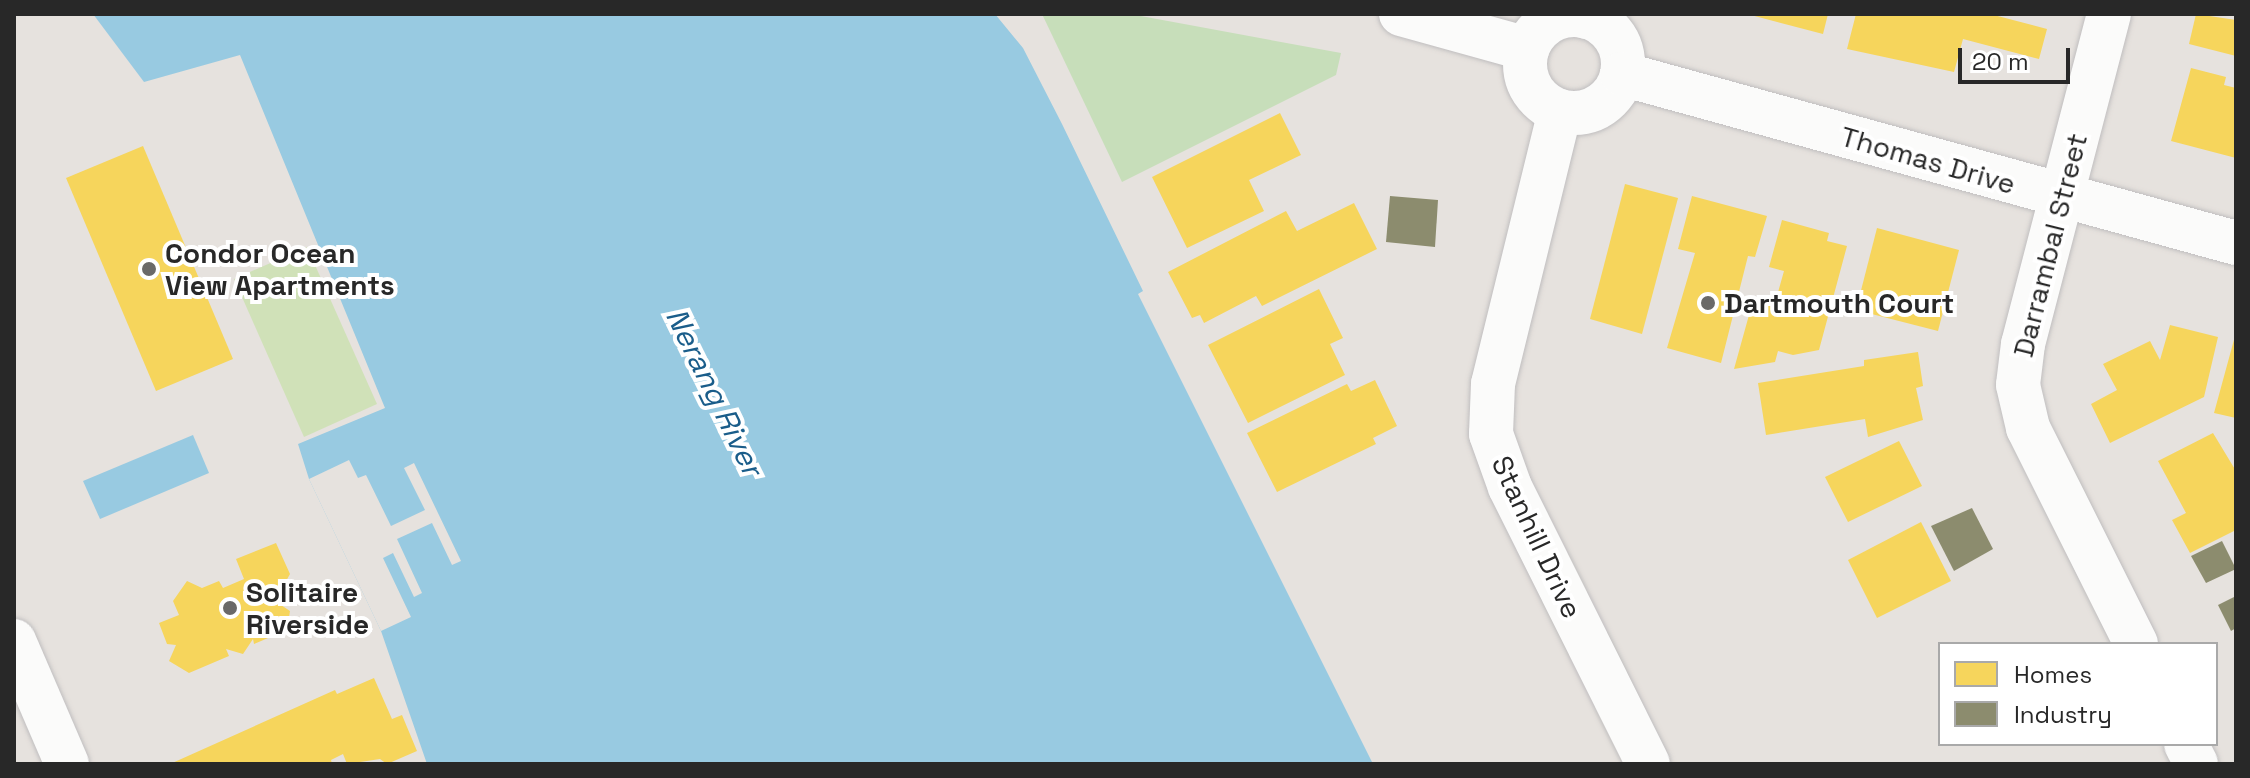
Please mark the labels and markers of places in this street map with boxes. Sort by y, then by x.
place label: Condor Ocean View Apartments [165,236,395,302]
marker: Condor Ocean View Apartments [140,260,158,278]
place label: Dartmouth Court [1724,286,1954,320]
marker: Dartmouth Court [1699,294,1717,312]
place label: Solitaire Riverside [246,575,369,641]
marker: Solitaire Riverside [221,599,239,617]

